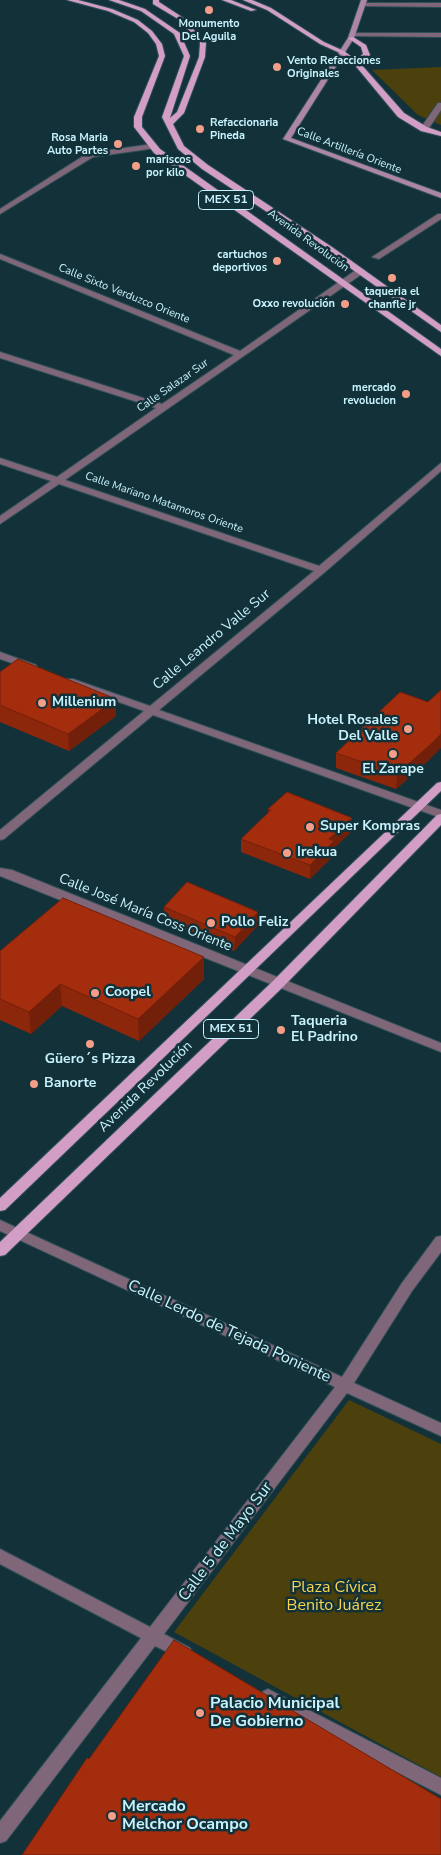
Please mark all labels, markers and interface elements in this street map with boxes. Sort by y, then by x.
marker: Monumento Del Aguila [203,4,215,16]
place label: Monumento Del Aguila [178,17,240,43]
place label: Vento Refacciones Originales [287,54,381,80]
marker: Vento Refacciones Originales [271,61,283,73]
place label: Refaccionaria Pineda [210,116,278,142]
marker: Refaccionaria Pineda [194,123,206,135]
street label: Calle Artillería Oriente [295,125,403,177]
place label: Rosa Maria Auto Partes [47,131,108,157]
marker: Rosa Maria Auto Partes [112,138,124,150]
place label: mariscos por kilo [146,153,191,179]
marker: mariscos por kilo [130,160,142,172]
road number: MEX 51 [198,190,254,210]
street label: Avenida Revolución [265,207,351,275]
place label: cartuchos deportivos [212,248,267,274]
marker: cartuchos deportivos [271,255,283,267]
street label: Calle Sixto Verduzco Oriente [56,262,192,326]
marker: taqueria el chanfle jr [386,272,398,284]
place label: taqueria el chanfle jr [365,285,419,311]
place label: Oxxo revolución [252,297,335,311]
marker: Oxxo revolución [339,298,351,310]
street label: Calle Salazar Sur [135,356,211,416]
place label: mercado revolucion [343,381,396,407]
marker: mercado revolucion [400,388,412,400]
street label: Calle Mariano Matamoros Oriente [83,470,245,536]
street label: Calle Leandro Valle Sur [150,586,274,694]
place label: Millenium [52,695,116,711]
marker: Millenium [36,697,48,709]
place label: Hotel Rosales Del Valle [307,713,398,746]
marker: Hotel Rosales Del Valle [402,723,414,735]
marker: El Zarape [387,748,399,760]
place label: El Zarape [362,762,424,778]
place label: Super Kompras [320,819,420,835]
marker: Super Kompras [304,821,316,833]
place label: Irekua [297,845,337,861]
marker: Irekua [281,847,293,859]
street label: Calle José María Coss Oriente [56,871,234,955]
place label: Pollo Feliz [221,915,288,931]
marker: Pollo Feliz [205,917,217,929]
place label: Coopel [105,985,151,1001]
marker: Coopel [89,987,101,999]
place label: Taqueria El Padrino [291,1014,358,1046]
road number: MEX 51 [204,1020,258,1038]
marker: Taqueria El Padrino [275,1024,287,1036]
marker: Güero´s Pizza [84,1038,96,1050]
street label: Avenida Revolución [96,1038,196,1136]
place label: Güero´s Pizza [45,1052,135,1068]
place label: Banorte [44,1076,96,1092]
marker: Banorte [28,1078,40,1090]
street label: Calle Lerdo de Tejada Poniente [124,1276,334,1388]
street label: Calle 5 de Mayo Sur [175,1479,277,1605]
park label: Plaza Cívica Benito Juárez [287,1578,381,1616]
place label: Palacio Municipal De Gobierno [210,1694,340,1732]
marker: Palacio Municipal De Gobierno [194,1707,206,1719]
place label: Mercado Melchor Ocampo [122,1797,248,1835]
marker: Mercado Melchor Ocampo [106,1810,118,1822]

